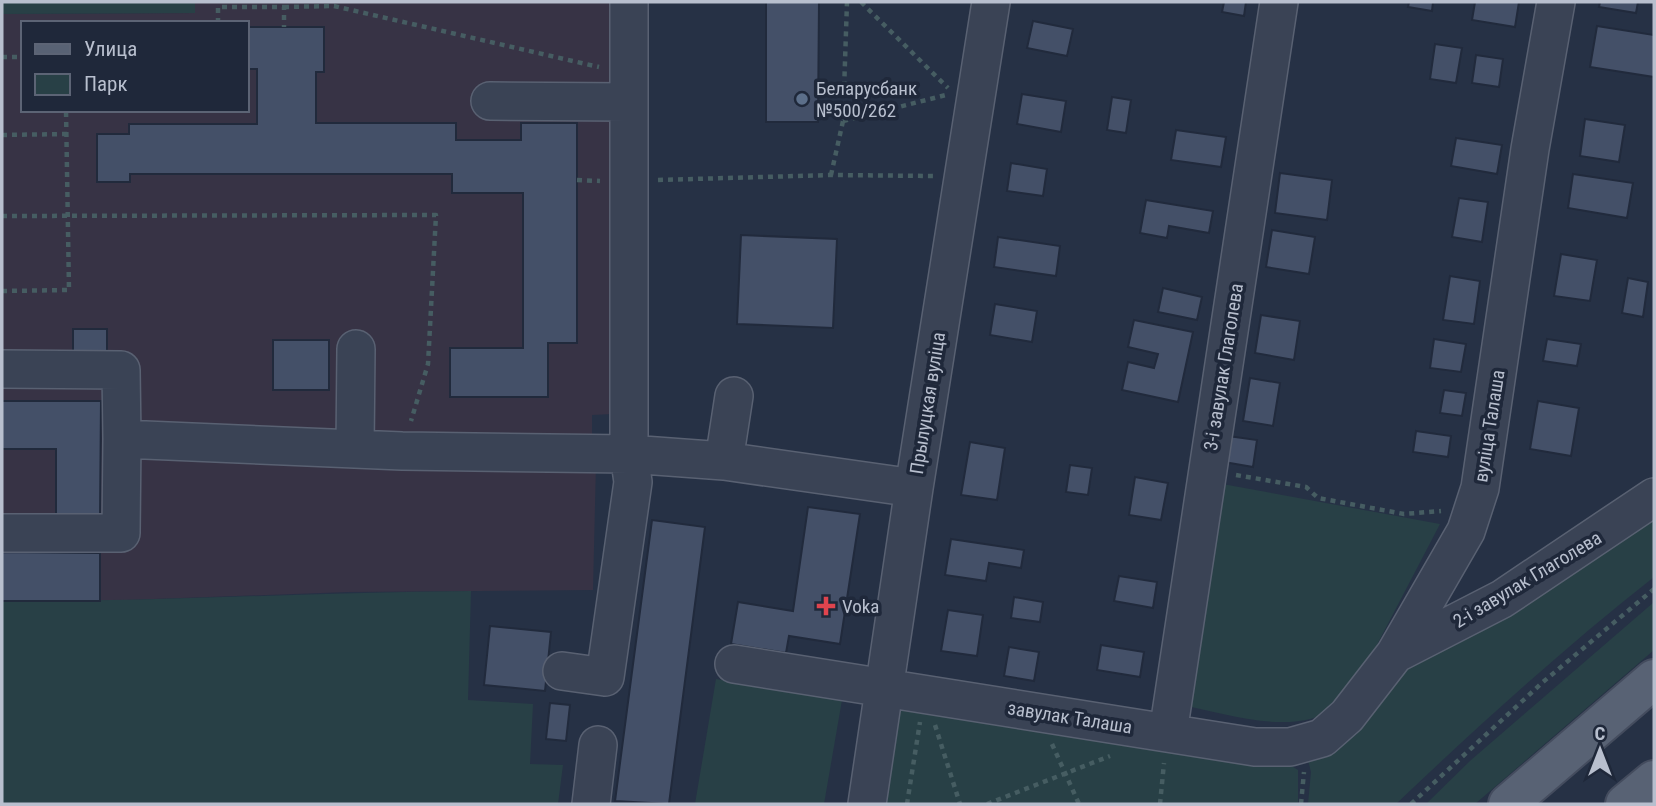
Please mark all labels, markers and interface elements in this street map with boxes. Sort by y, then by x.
legend [21,21,248,112]
text: Улица [84,37,137,61]
text: Парк [84,72,128,96]
place label: Беларусбанк №500/262 [816,77,917,122]
marker: Беларусбанк №500/262 [794,91,810,107]
street label: 3-і завулак Глаголева [1199,282,1248,452]
street label: Прылуцкая вуліца [905,330,950,476]
street label: вуліца Талаша [1469,368,1510,484]
street label: 2-і завулак Глаголева [1449,526,1606,633]
place label: Voka [842,595,879,618]
marker: Voka [816,596,836,616]
street label: завулак Талаша [1006,696,1134,739]
north arrow [1565,715,1635,785]
text: С [1595,722,1606,745]

